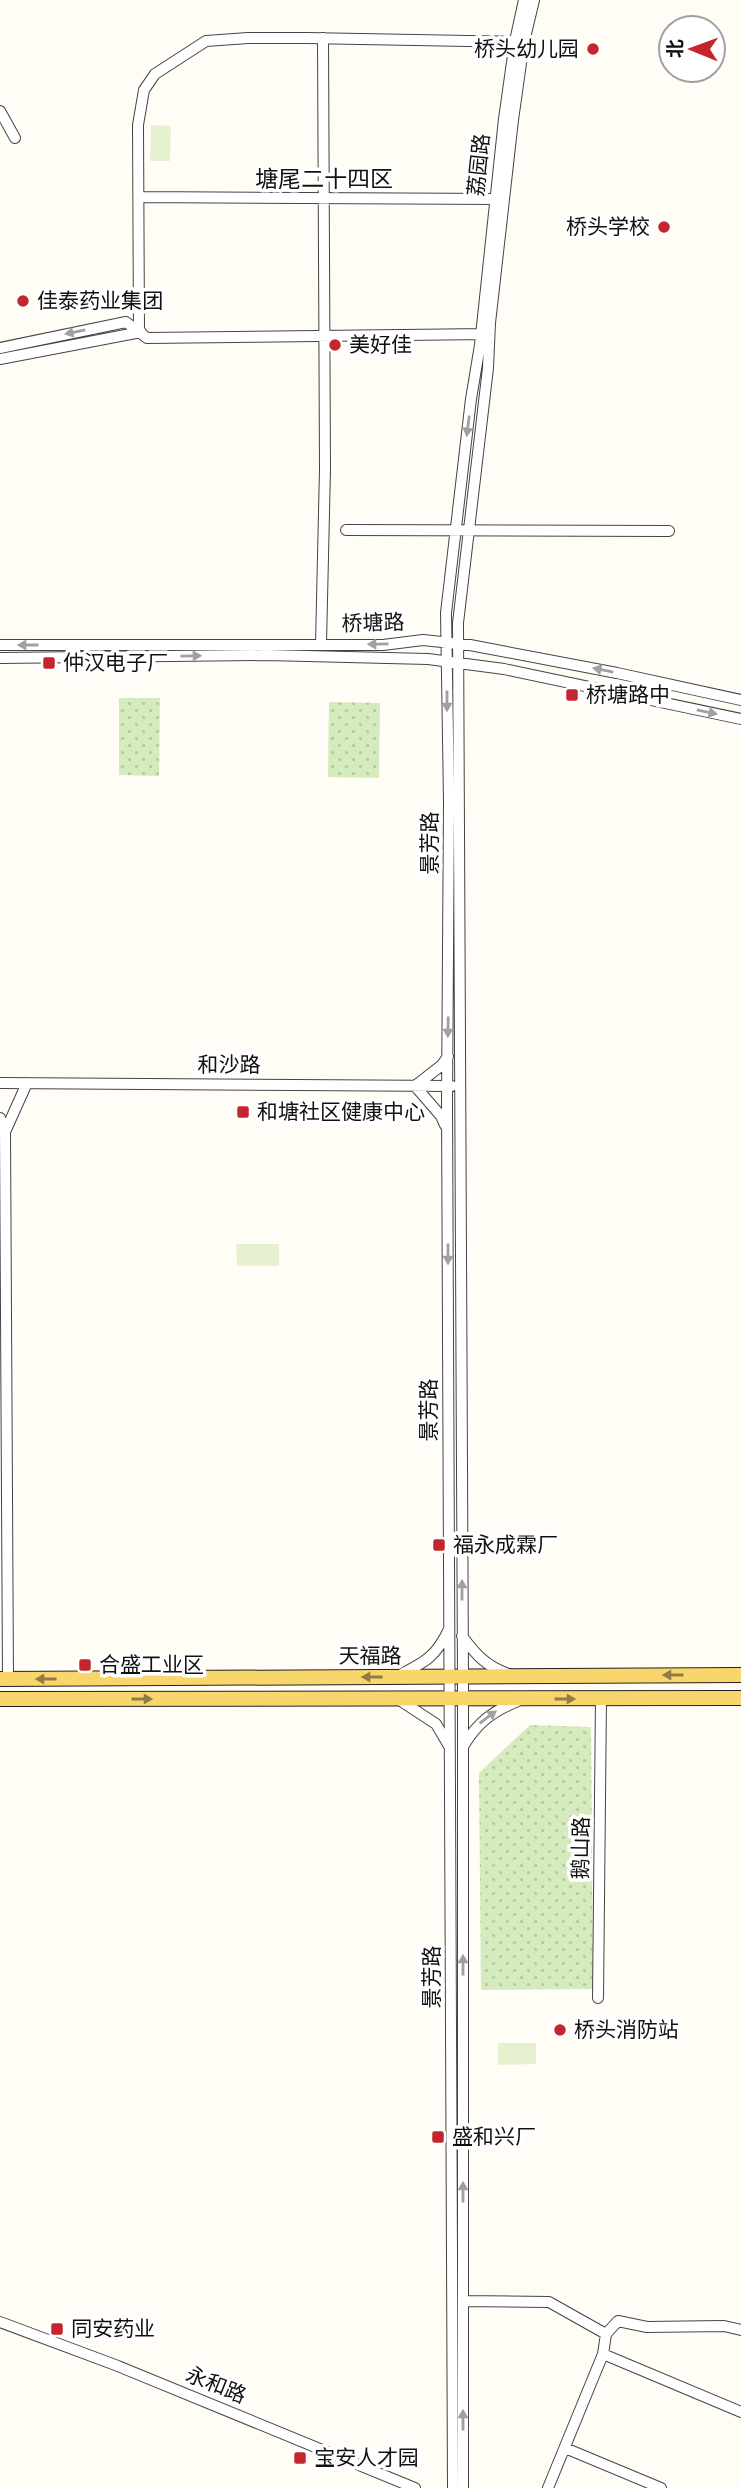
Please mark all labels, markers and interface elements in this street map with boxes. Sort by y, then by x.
north arrow [657,14,727,84]
place label: 桥头幼儿园 [474,37,579,61]
text: 北 [665,39,686,58]
marker: 桥头幼儿园 [585,41,601,57]
street label: 荔园路 [464,132,494,198]
district label: 塘尾二十四区 [255,166,393,192]
place label: 桥头学校 [566,215,650,239]
marker: 桥头学校 [656,219,672,235]
place label: 佳泰药业集团 [37,289,163,313]
marker: 佳泰药业集团 [15,293,31,309]
one-way arrow [64,327,86,338]
place label: 美好佳 [349,333,412,357]
marker: 美好佳 [327,337,343,353]
one-way arrow [463,415,474,437]
street label: 桥塘路 [341,610,405,636]
one-way arrow [367,638,389,650]
one-way arrow [17,639,39,650]
one-way arrow [180,650,202,662]
place label: 仲汉电子厂 [63,651,168,675]
marker: 仲汉电子厂 [41,655,57,671]
one-way arrow [592,664,614,675]
place label: 桥塘路中 [586,683,670,707]
marker: 桥塘路中 [564,687,580,703]
one-way arrow [441,691,453,713]
one-way arrow [696,707,718,718]
street label: 景芳路 [418,812,442,875]
one-way arrow [442,1016,454,1038]
street label: 和沙路 [198,1053,261,1077]
place label: 和塘社区健康中心 [257,1100,425,1124]
marker: 和塘社区健康中心 [235,1104,251,1120]
one-way arrow [442,1244,454,1266]
street label: 景芳路 [417,1379,441,1442]
place label: 福永成霖厂 [453,1533,558,1557]
marker: 福永成霖厂 [431,1537,447,1553]
one-way arrow [456,1579,468,1601]
street label: 天福路 [339,1644,402,1668]
place label: 合盛工业区 [99,1653,204,1677]
marker: 合盛工业区 [77,1657,93,1673]
one-way arrow [662,1669,684,1681]
one-way arrow [361,1671,383,1683]
one-way arrow [35,1673,57,1685]
one-way arrow [131,1693,153,1705]
one-way arrow [554,1693,576,1704]
one-way arrow [479,1710,497,1724]
street label: 鹅山路 [568,1816,594,1880]
street label: 景芳路 [420,1946,444,2009]
one-way arrow [457,1954,469,1976]
place label: 桥头消防站 [574,2018,679,2042]
marker: 桥头消防站 [552,2022,568,2038]
place label: 盛和兴厂 [452,2125,536,2149]
marker: 盛和兴厂 [430,2129,446,2145]
one-way arrow [457,2181,469,2203]
place label: 同安药业 [71,2317,155,2341]
marker: 同安药业 [49,2321,65,2337]
street label: 永和路 [182,2362,250,2408]
one-way arrow [457,2409,469,2431]
place label: 宝安人才园 [314,2446,419,2470]
marker: 宝安人才园 [292,2450,308,2466]

